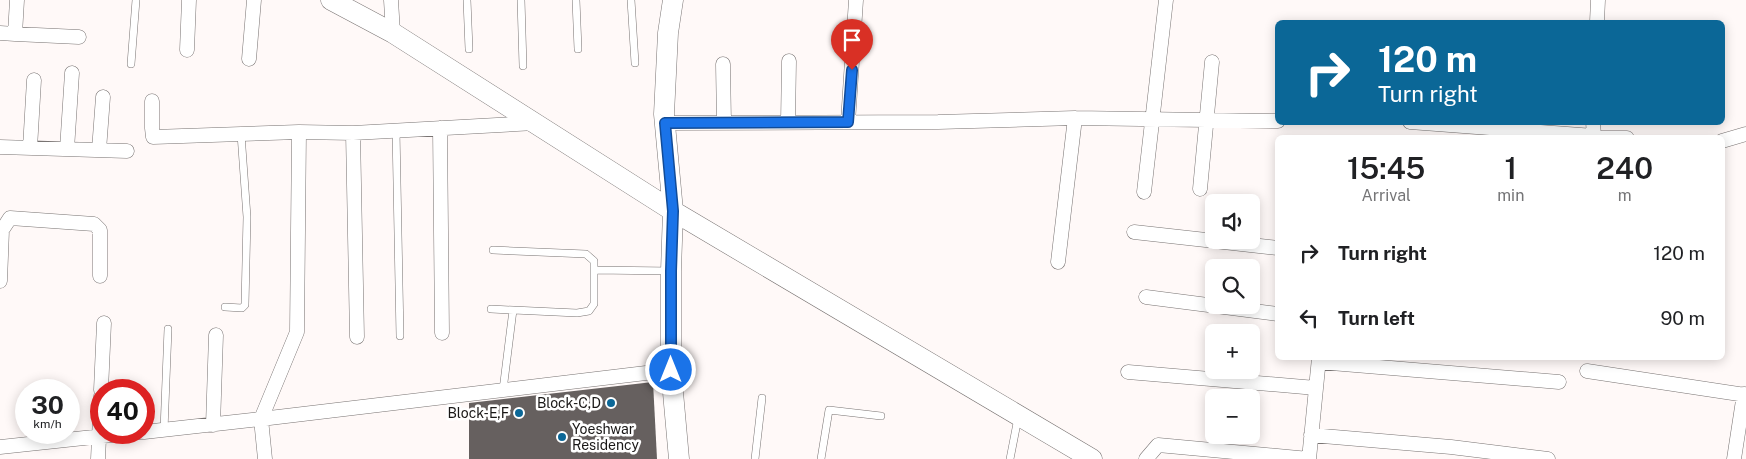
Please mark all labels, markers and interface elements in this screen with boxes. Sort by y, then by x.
pin [831,19,873,70]
icon: arrive [838,26,866,54]
text: 120 m [1378,39,1477,80]
icon: right [1295,40,1360,105]
text: Turn right [1378,81,1478,107]
text: 15:45 [1347,150,1425,186]
text: 1 [1505,150,1517,186]
text: 240 [1596,150,1653,186]
text: Arrival [1361,186,1411,205]
text: min [1497,186,1524,205]
text: m [1618,186,1632,205]
map controls [1205,194,1260,444]
button: sound [1205,194,1260,249]
icon: right [1295,239,1323,267]
text: Turn right [1338,242,1427,264]
text: 120 m [1653,242,1705,264]
button: search [1205,259,1260,314]
icon: left [1295,304,1323,332]
text: Turn left [1338,307,1415,329]
text: 90 m [1661,307,1705,329]
button: + [1205,324,1260,379]
position arrow [644,343,696,395]
speed limit sign: 40 [90,379,155,444]
button: − [1205,389,1260,444]
text: 30 [31,390,64,420]
place label: Block-C,D [537,395,601,411]
marker: Block-C,D [605,397,617,409]
place label: Block-E,F [447,405,509,421]
marker: Block-E,F [513,407,525,419]
text: km/h [33,417,62,431]
place label: Yoeshwar Residency [572,421,640,453]
marker: Yoeshwar Residency [556,431,568,443]

